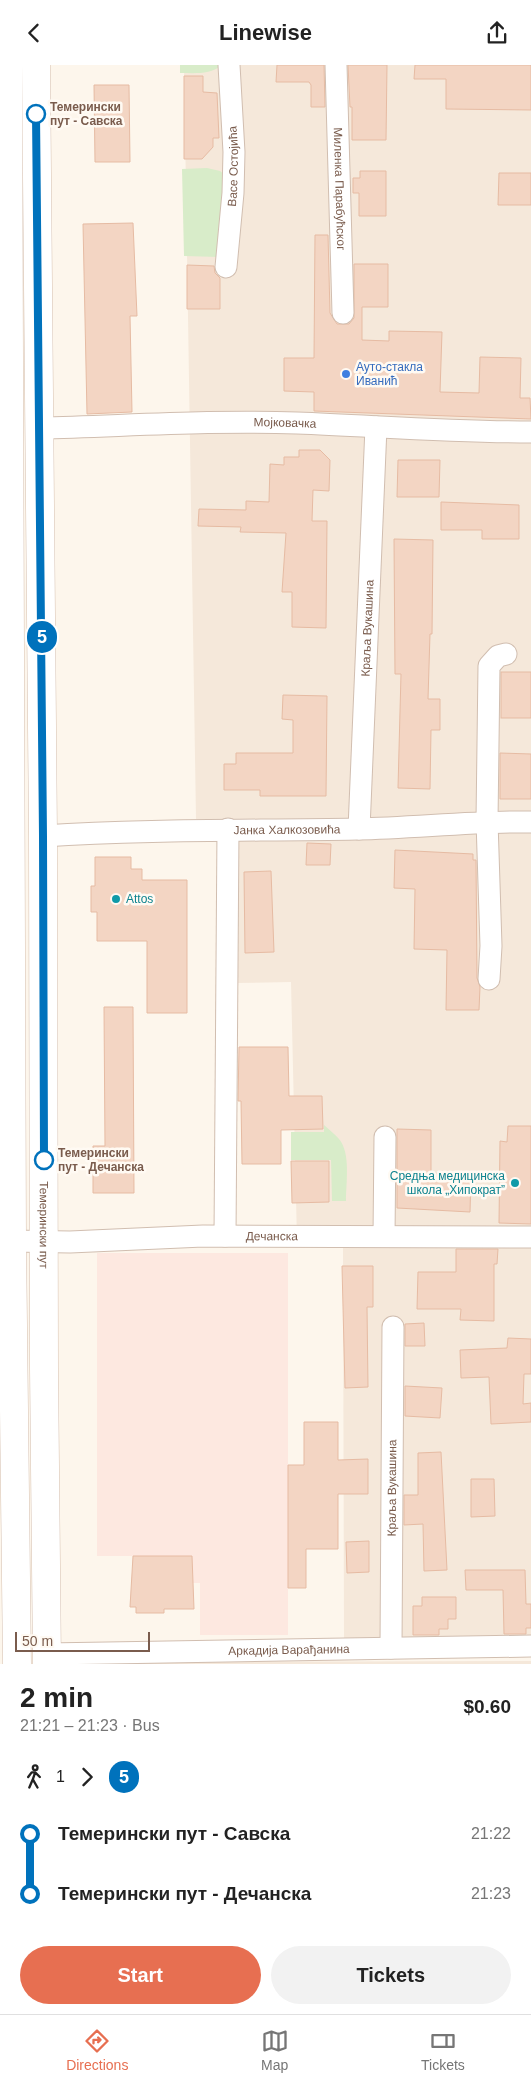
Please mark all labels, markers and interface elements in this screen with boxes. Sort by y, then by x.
icon: back [20,19,48,47]
icon: share [483,19,511,47]
text: Linewise [219,20,312,45]
place label: Темерински пут - Савска [50,100,123,128]
marker: Темерински пут - Савска [26,104,46,124]
street label: Васе Остојића [225,125,241,207]
street label: Миленка Парабућског [331,127,348,251]
place label: Ауто-стакла Иванић [356,360,423,388]
marker: Ауто-стакла Иванић [340,368,352,380]
street label: Мојковачка [253,415,317,431]
street label: Краља Вукашина [358,579,377,677]
line badge: 5 [26,621,58,653]
text: 5 [37,627,47,647]
street label: Јанка Халкозовића [233,822,341,837]
place label: Attos [126,892,153,906]
marker: Attos [110,893,122,905]
place label: Темерински пут - Дечанска [58,1146,144,1174]
marker: Темерински пут - Дечанска [34,1150,54,1170]
place label: Средња медицинска школа „Хипократ” [390,1169,505,1197]
marker: Средња медицинска школа „Хипократ” [509,1177,521,1189]
street label: Темерински пут [37,1181,51,1269]
street label: Дечанска [246,1229,298,1243]
street label: Краља Вукашина [385,1439,399,1537]
scale bar [15,1629,150,1652]
text: 50 m [22,1633,53,1649]
street label: Аркадија Варађанина [228,1642,350,1658]
text: 2 min [20,1682,93,1713]
text: $0.60 [463,1696,511,1717]
text: 21:21 – 21:23 · Bus [20,1717,160,1734]
icon: walk [20,1763,48,1791]
icon: forward [73,1763,101,1791]
text: 5 [119,1767,129,1787]
text: 1 [56,1768,65,1785]
text: Темерински пут - Савска [58,1823,290,1844]
text: 21:22 [471,1825,511,1842]
text: Темерински пут - Дечанска [58,1883,311,1904]
text: 21:23 [471,1885,511,1902]
button: Start [20,1946,261,2004]
button: Tickets [271,1946,511,2004]
tab: Directions [66,2027,128,2073]
tab: Map [261,2027,289,2073]
tab: Tickets [421,2027,465,2073]

